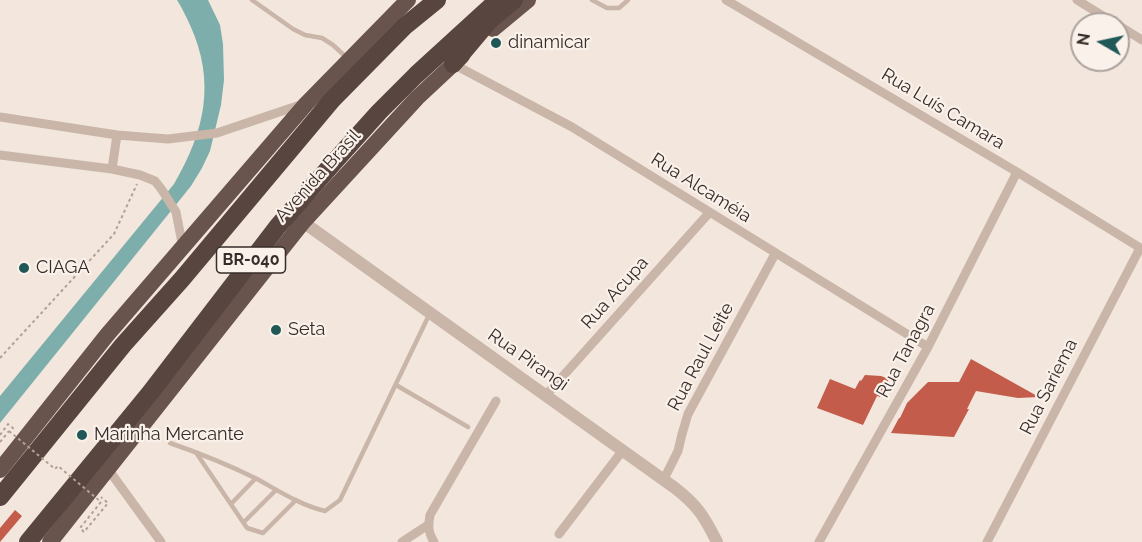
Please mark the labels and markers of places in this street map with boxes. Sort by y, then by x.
place label: dinamicar [508,32,590,54]
marker: dinamicar [489,36,503,50]
place label: CIAGA [36,257,90,279]
marker: CIAGA [17,261,31,275]
place label: Seta [288,319,325,341]
marker: Seta [269,323,283,337]
place label: Marinha Mercante [94,424,244,446]
marker: Marinha Mercante [75,428,89,442]

